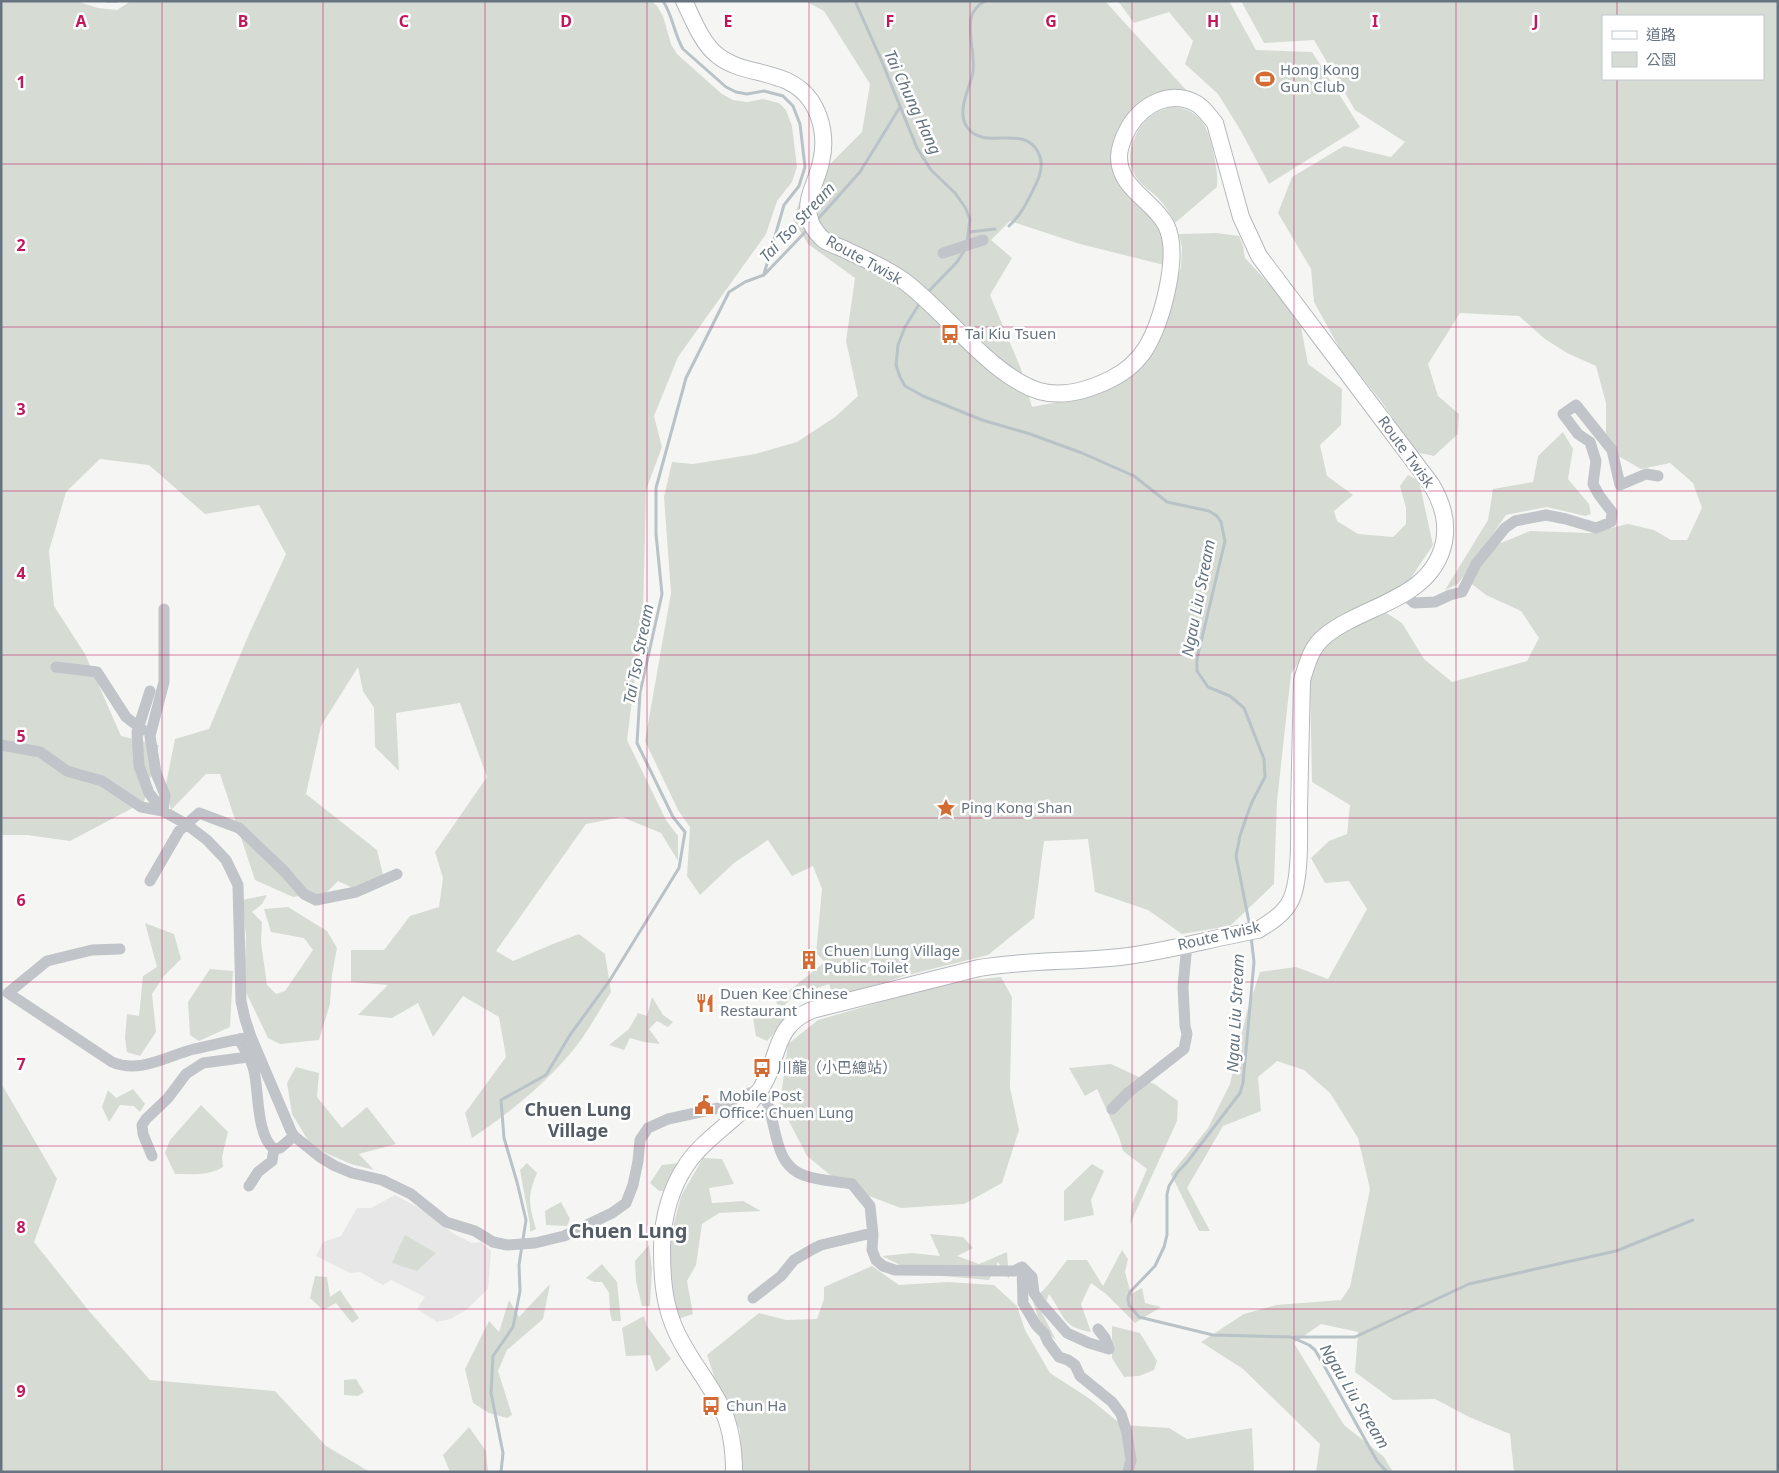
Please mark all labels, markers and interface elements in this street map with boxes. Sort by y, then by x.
text: A [75,10,87,32]
text: B [238,10,248,32]
text: C [399,10,409,32]
text: D [560,10,572,32]
text: E [724,10,733,32]
text: F [886,10,894,32]
text: G [1045,10,1057,32]
text: H [1207,10,1219,32]
text: I [1372,10,1378,32]
text: J [1531,10,1539,32]
legend [1602,15,1764,80]
text: 道路 [1646,24,1676,44]
water label: Tai Chung Hang [879,46,947,158]
text: 公園 [1646,49,1676,69]
place label: Hong Kong Gun Club [1280,59,1359,96]
sports icon: Hong Kong Gun Club [1254,68,1276,90]
text: 1 [16,71,26,93]
water label: Tai Tso Stream [754,177,840,267]
street label: Route Twisk [823,230,906,288]
text: 2 [16,234,26,256]
bus stop icon: Tai Kiu Tsuen [939,323,961,345]
place label: Tai Kiu Tsuen [965,323,1056,343]
text: 3 [16,398,26,420]
street label: Route Twisk [1374,411,1440,491]
water label: Ngau Liu Stream [1176,538,1220,658]
text: 4 [16,562,26,584]
water label: Tai Tso Stream [617,602,659,706]
text: 5 [16,725,26,747]
place icon: Ping Kong Shan [935,797,957,819]
place label: Ping Kong Shan [961,797,1072,817]
text: 6 [16,889,26,911]
street label: Route Twisk [1175,916,1262,954]
place label: Chuen Lung Village Public Toilet [824,940,960,977]
building icon: Chuen Lung Village Public Toilet [798,949,820,971]
water label: Ngau Liu Stream [1221,953,1249,1073]
place label: Duen Kee Chinese Restaurant [720,983,848,1020]
restaurant icon: Duen Kee Chinese Restaurant [694,992,716,1014]
text: 7 [16,1053,26,1075]
bus stop icon: 川龍（小巴總站） [751,1057,773,1079]
place label: 川龍（小巴總站） [777,1057,897,1077]
place label: Mobile Post Office: Chuen Lung [719,1085,854,1122]
public building icon: Mobile Post Office: Chuen Lung [693,1094,715,1116]
district label: Chuen Lung Village [525,1097,631,1142]
text: 8 [16,1216,26,1238]
district label: Chuen Lung [569,1217,687,1244]
water label: Ngau Liu Stream [1315,1339,1395,1453]
text: 9 [16,1380,26,1402]
bus stop icon: Chun Ha [700,1395,722,1417]
place label: Chun Ha [726,1395,787,1415]

